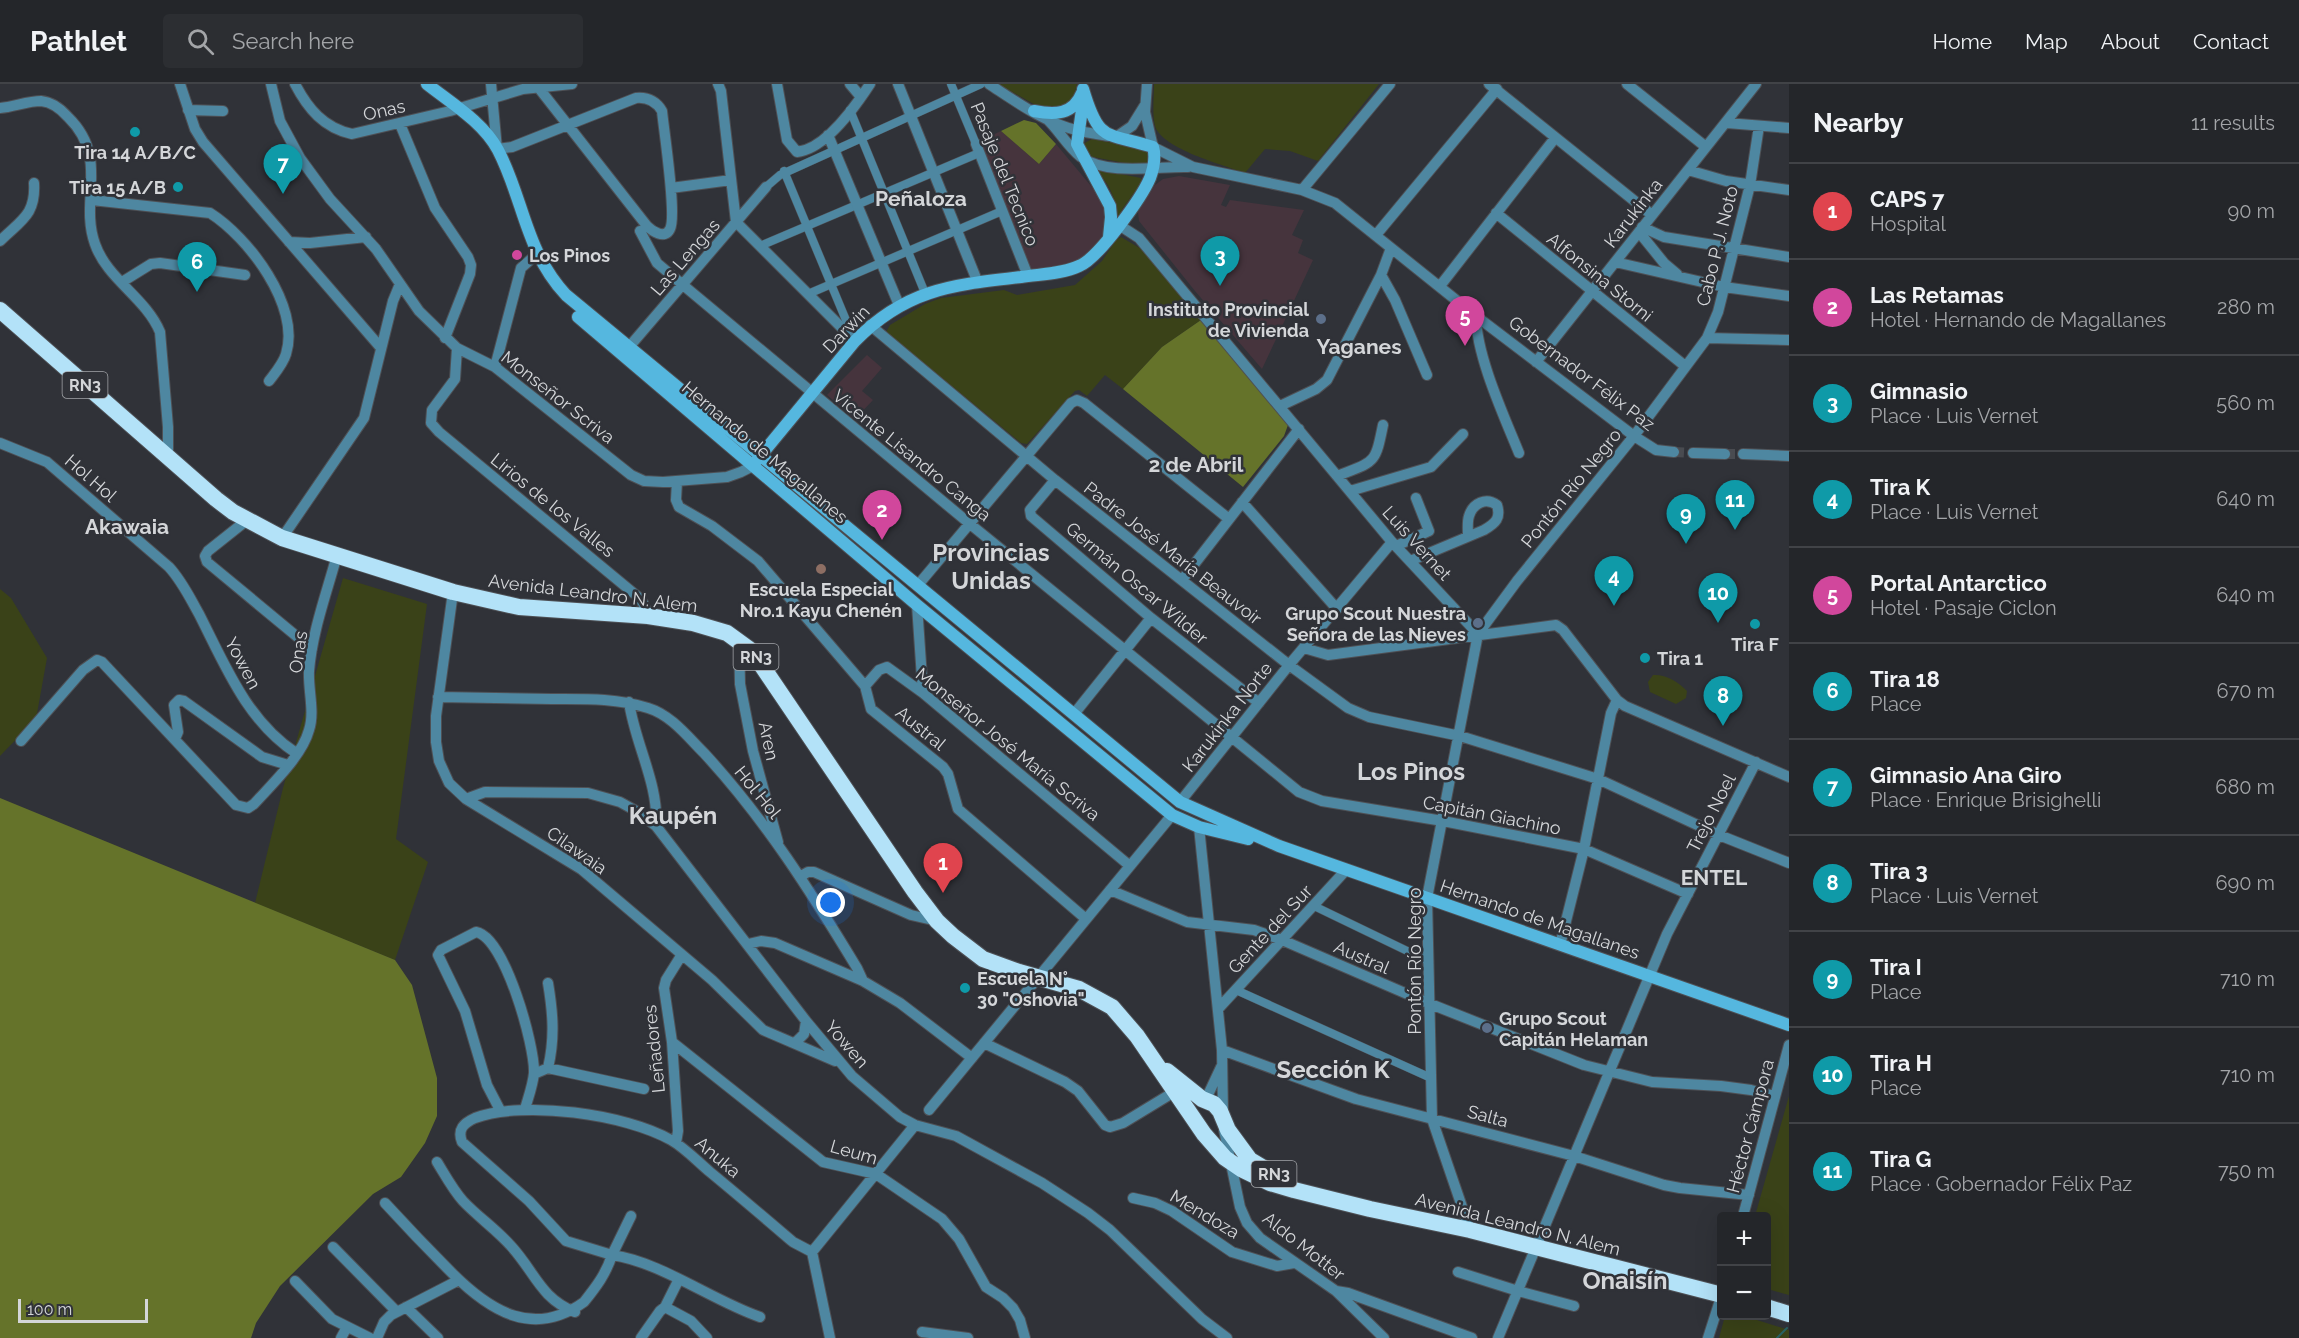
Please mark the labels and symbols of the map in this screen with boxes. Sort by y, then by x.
street label: Onas [361,95,407,125]
street label: Pasaje del Tecnico [967,99,1044,249]
marker: Tira 14 A/B/C [128,125,142,139]
place label: Tira 14 A/B/C [74,142,196,163]
pin: 7 [264,144,302,194]
street label: Karukinka [1600,174,1666,252]
place label: Tira 15 A/B [69,177,166,198]
marker: Tira 15 A/B [171,180,185,194]
street label: Cabo P. J. Noto [1692,183,1742,308]
district label: Peñaloza [875,186,967,211]
street label: Las Lengas [646,214,724,300]
street label: Alfonsina Storni [1543,228,1657,326]
pin: 3 [1200,236,1240,286]
pin: 6 [178,242,216,292]
place label: Los Pinos [529,245,610,266]
marker: Los Pinos [510,248,524,262]
pin: 5 [1446,296,1484,346]
place label: Instituto Provincial de Vivienda [1148,299,1309,341]
street label: Darwin [818,301,874,357]
street label: Gobernador Félix Paz [1505,311,1659,435]
marker: Instituto Provincial de Vivienda [1314,312,1328,326]
district label: Yaganes [1316,334,1402,359]
street label: Monseñor Scriva [497,346,619,448]
road number: RN3 [62,372,107,398]
street label: Hernando de Magallanes [678,377,852,528]
street label: Vicente Lisandro Canga [829,385,995,525]
street label: Pontón Río Negro [1517,424,1626,552]
street label: Lirios de los Valles [487,449,619,562]
street label: Hol Hol [61,450,121,506]
district label: 2 de Abril [1149,452,1244,477]
street label: Padre José María Beauvoir [1080,477,1266,629]
pin: 11 [1716,480,1754,530]
pin: 2 [862,490,902,540]
pin: 9 [1666,494,1706,544]
street label: Luis Vernet [1378,502,1456,584]
district label: Akawaia [85,514,169,539]
street label: Germán Oscar Wilder [1062,518,1213,649]
district label: Provincias Unidas [932,538,1050,595]
pin: 4 [1594,556,1634,606]
marker: Escuela Especial Nro.1 Kayu Chenén [814,562,828,576]
street label: Avenida Leandro N. Alem [487,570,699,616]
pin: 10 [1698,574,1738,623]
place label: Escuela Especial Nro.1 Kayu Chenén [740,579,902,621]
place label: Grupo Scout Nuestra Señora de las Nieves [1285,603,1466,645]
marker: Grupo Scout Nuestra Señora de las Nieves [1471,616,1485,630]
marker: Tira F [1748,617,1762,631]
street label: Onas [285,629,311,674]
street label: Yowen [221,633,265,693]
place label: Tira F [1731,634,1779,655]
road number: RN3 [734,644,778,670]
place label: Tira 1 [1657,648,1703,669]
marker: Tira 1 [1638,651,1652,665]
street label: Karukinka Norte [1178,658,1277,776]
street label: Monseñor José María Scriva [912,663,1104,825]
pin: 8 [1704,676,1742,726]
street label: Austral [892,701,950,755]
street label: Aren [755,720,783,762]
district label: Los Pinos [1357,757,1465,786]
street label: Hol Hol [730,761,786,823]
street label: Trejo Noel [1682,770,1740,856]
street label: Capitán Giachino [1421,791,1563,839]
district label: Kaupén [629,801,717,830]
street label: Cilawaia [543,822,611,878]
pin: 1 [924,844,962,893]
district label: ENTEL [1681,865,1748,890]
street label: Hernando de Magallanes [1438,875,1643,963]
street label: Gente del Sur [1224,880,1317,978]
street label: Pontón Río Negro [1404,887,1425,1034]
your location [816,888,845,917]
street label: Austral [1331,936,1393,978]
place label: Escuela N° 30 "Oshovia" [977,968,1085,1010]
marker: Escuela N° 30 "Oshovia" [958,981,972,995]
street label: Leñadores [639,1004,669,1094]
place label: Grupo Scout Capitán Helaman [1499,1008,1648,1050]
street label: Yowen [821,1016,873,1072]
marker: Grupo Scout Capitán Helaman [1480,1021,1494,1035]
district label: Sección K [1276,1055,1390,1084]
street label: Héctor Cámpora [1722,1057,1778,1195]
street label: Salta [1465,1100,1511,1132]
street label: Anuka [691,1132,745,1182]
street label: Leum [828,1135,880,1169]
road number: RN3 [1252,1161,1296,1187]
street label: Mendoza [1167,1185,1243,1243]
street label: Avenida Leandro N. Alem [1413,1188,1623,1260]
street label: Aldo Motter [1259,1207,1350,1285]
district label: Onaisín [1583,1266,1667,1295]
scale bar [18,1296,148,1324]

